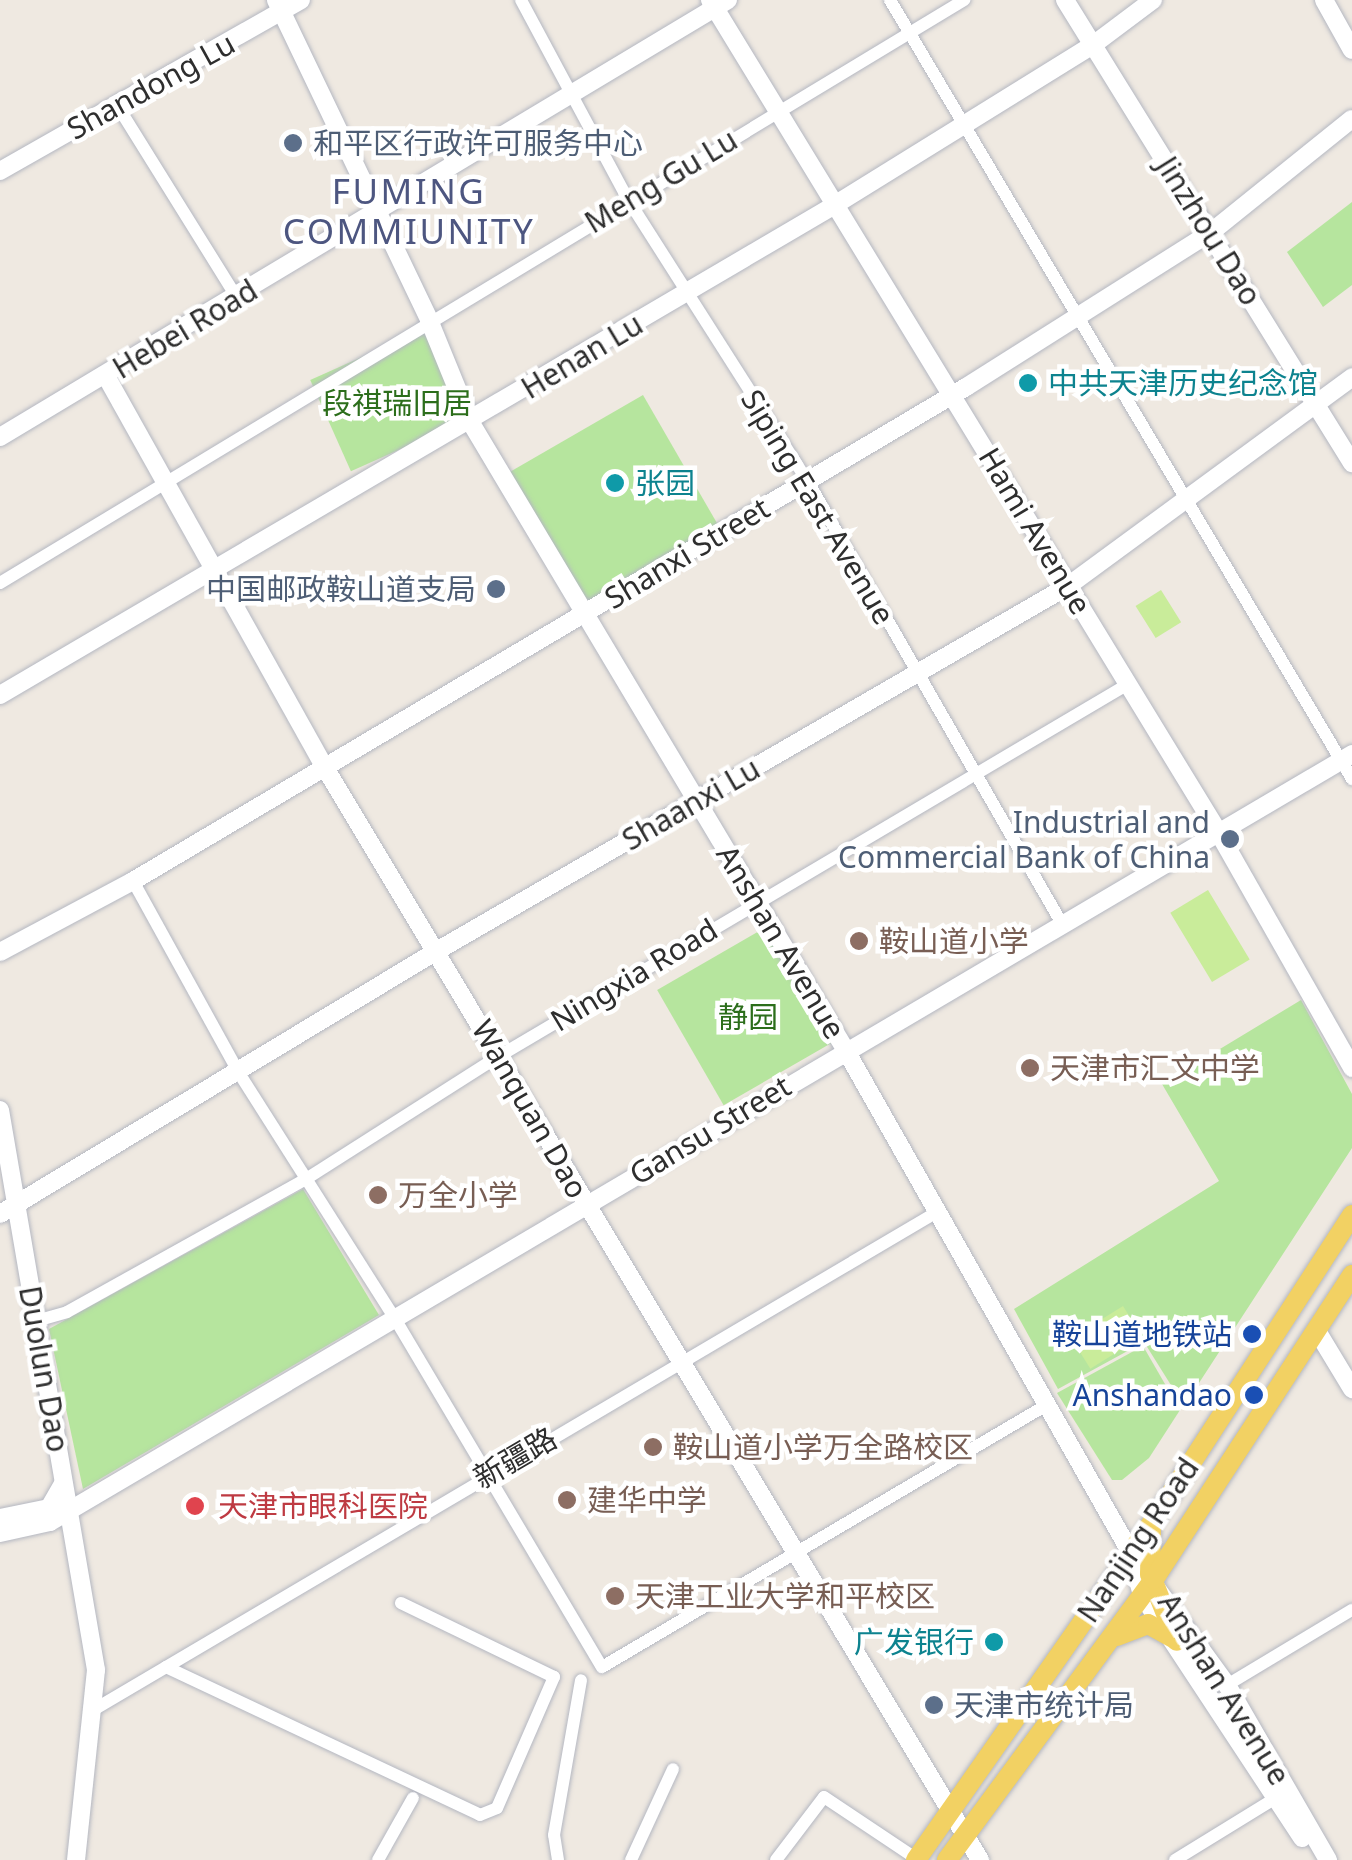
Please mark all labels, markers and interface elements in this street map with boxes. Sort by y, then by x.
street label: Shandong Lu [61,25,241,147]
street label: Meng Gu Lu [578,121,744,241]
place label: 和平区行政许可服务中心 [313,125,643,161]
marker: 和平区行政许可服务中心 [282,132,304,154]
street label: Jinzhou Dao [1149,150,1269,312]
district label: FUMING COMMIUNITY [283,170,535,252]
street label: Hebei Road [106,272,264,386]
street label: Henan Lu [515,306,649,406]
place label: 中共天津历史纪念馆 [1048,365,1318,401]
marker: 中共天津历史纪念馆 [1017,372,1039,394]
street label: Siping East Avenue [734,383,902,631]
park label: 段祺瑞旧居 [322,385,472,421]
street label: Hami Avenue [971,441,1099,621]
place label: 张园 [635,465,695,501]
marker: 张园 [604,472,626,494]
street label: Shanxi Street [598,490,776,616]
place label: 中国邮政鞍山道支局 [206,571,476,607]
marker: 中国邮政鞍山道支局 [485,578,507,600]
street label: Shaanxi Lu [616,750,766,858]
place label: Industrial and Commercial Bank of China [838,804,1210,874]
marker: Industrial and Commercial Bank of China [1219,828,1241,850]
street label: Anshan Avenue [709,839,853,1045]
street label: Ningxia Road [544,911,724,1039]
place label: 鞍山道小学 [879,923,1029,959]
marker: 鞍山道小学 [848,930,870,952]
park label: 静园 [718,999,778,1035]
street label: Wanquan Dao [464,1014,596,1204]
place label: 天津市汇文中学 [1050,1050,1260,1086]
marker: 天津市汇文中学 [1019,1057,1041,1079]
street label: Gansu Street [623,1068,797,1192]
place label: 万全小学 [398,1177,518,1213]
marker: 万全小学 [367,1184,389,1206]
street label: Duolun Dao [12,1283,76,1455]
place label: 鞍山道地铁站 [1052,1316,1232,1352]
marker: 鞍山道地铁站 [1241,1323,1263,1345]
place label: Anshandao [1073,1377,1232,1413]
marker: Anshandao [1241,1382,1267,1408]
street label: 新疆路 [467,1420,563,1496]
place label: 鞍山道小学万全路校区 [673,1429,973,1465]
marker: 鞍山道小学万全路校区 [642,1436,664,1458]
street label: Nanjing Road [1070,1451,1206,1629]
place label: 建华中学 [587,1482,707,1518]
place label: 天津市眼科医院 [218,1488,428,1524]
marker: 建华中学 [556,1489,578,1511]
marker: 天津市眼科医院 [182,1493,208,1519]
place label: 天津工业大学和平校区 [635,1578,935,1614]
marker: 天津工业大学和平校区 [604,1585,626,1607]
street label: Anshan Avenue [1151,1587,1297,1791]
place label: 广发银行 [854,1624,974,1660]
marker: 广发银行 [983,1631,1005,1653]
place label: 天津市统计局 [954,1687,1134,1723]
marker: 天津市统计局 [923,1694,945,1716]

